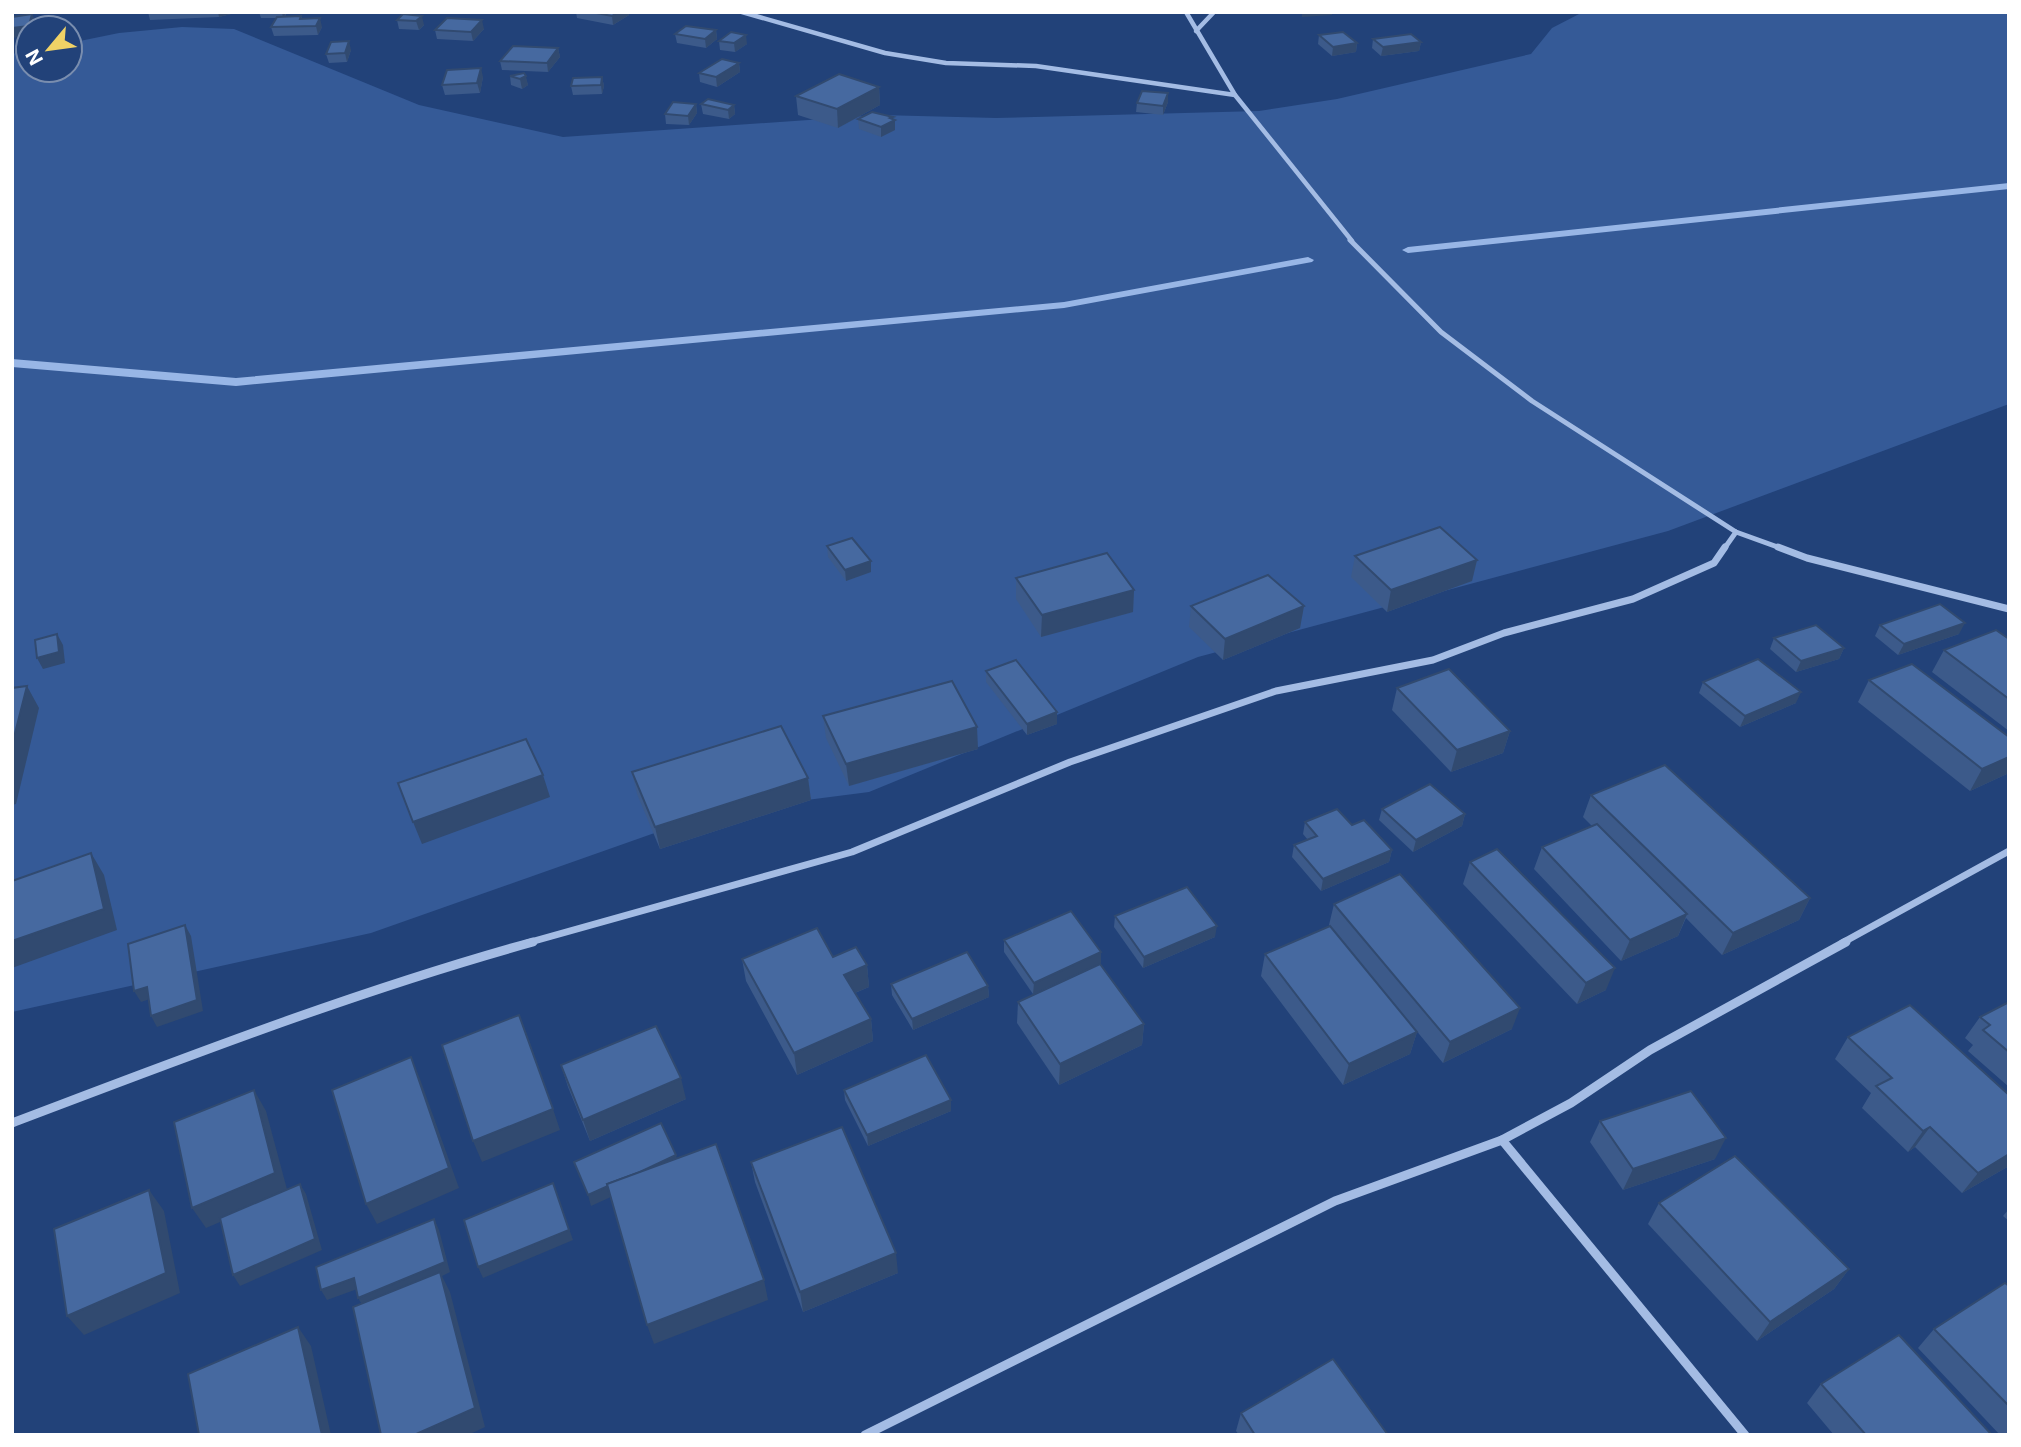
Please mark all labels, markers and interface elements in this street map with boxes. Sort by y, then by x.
north arrow [14,14,84,84]
text: N [21,45,48,69]

